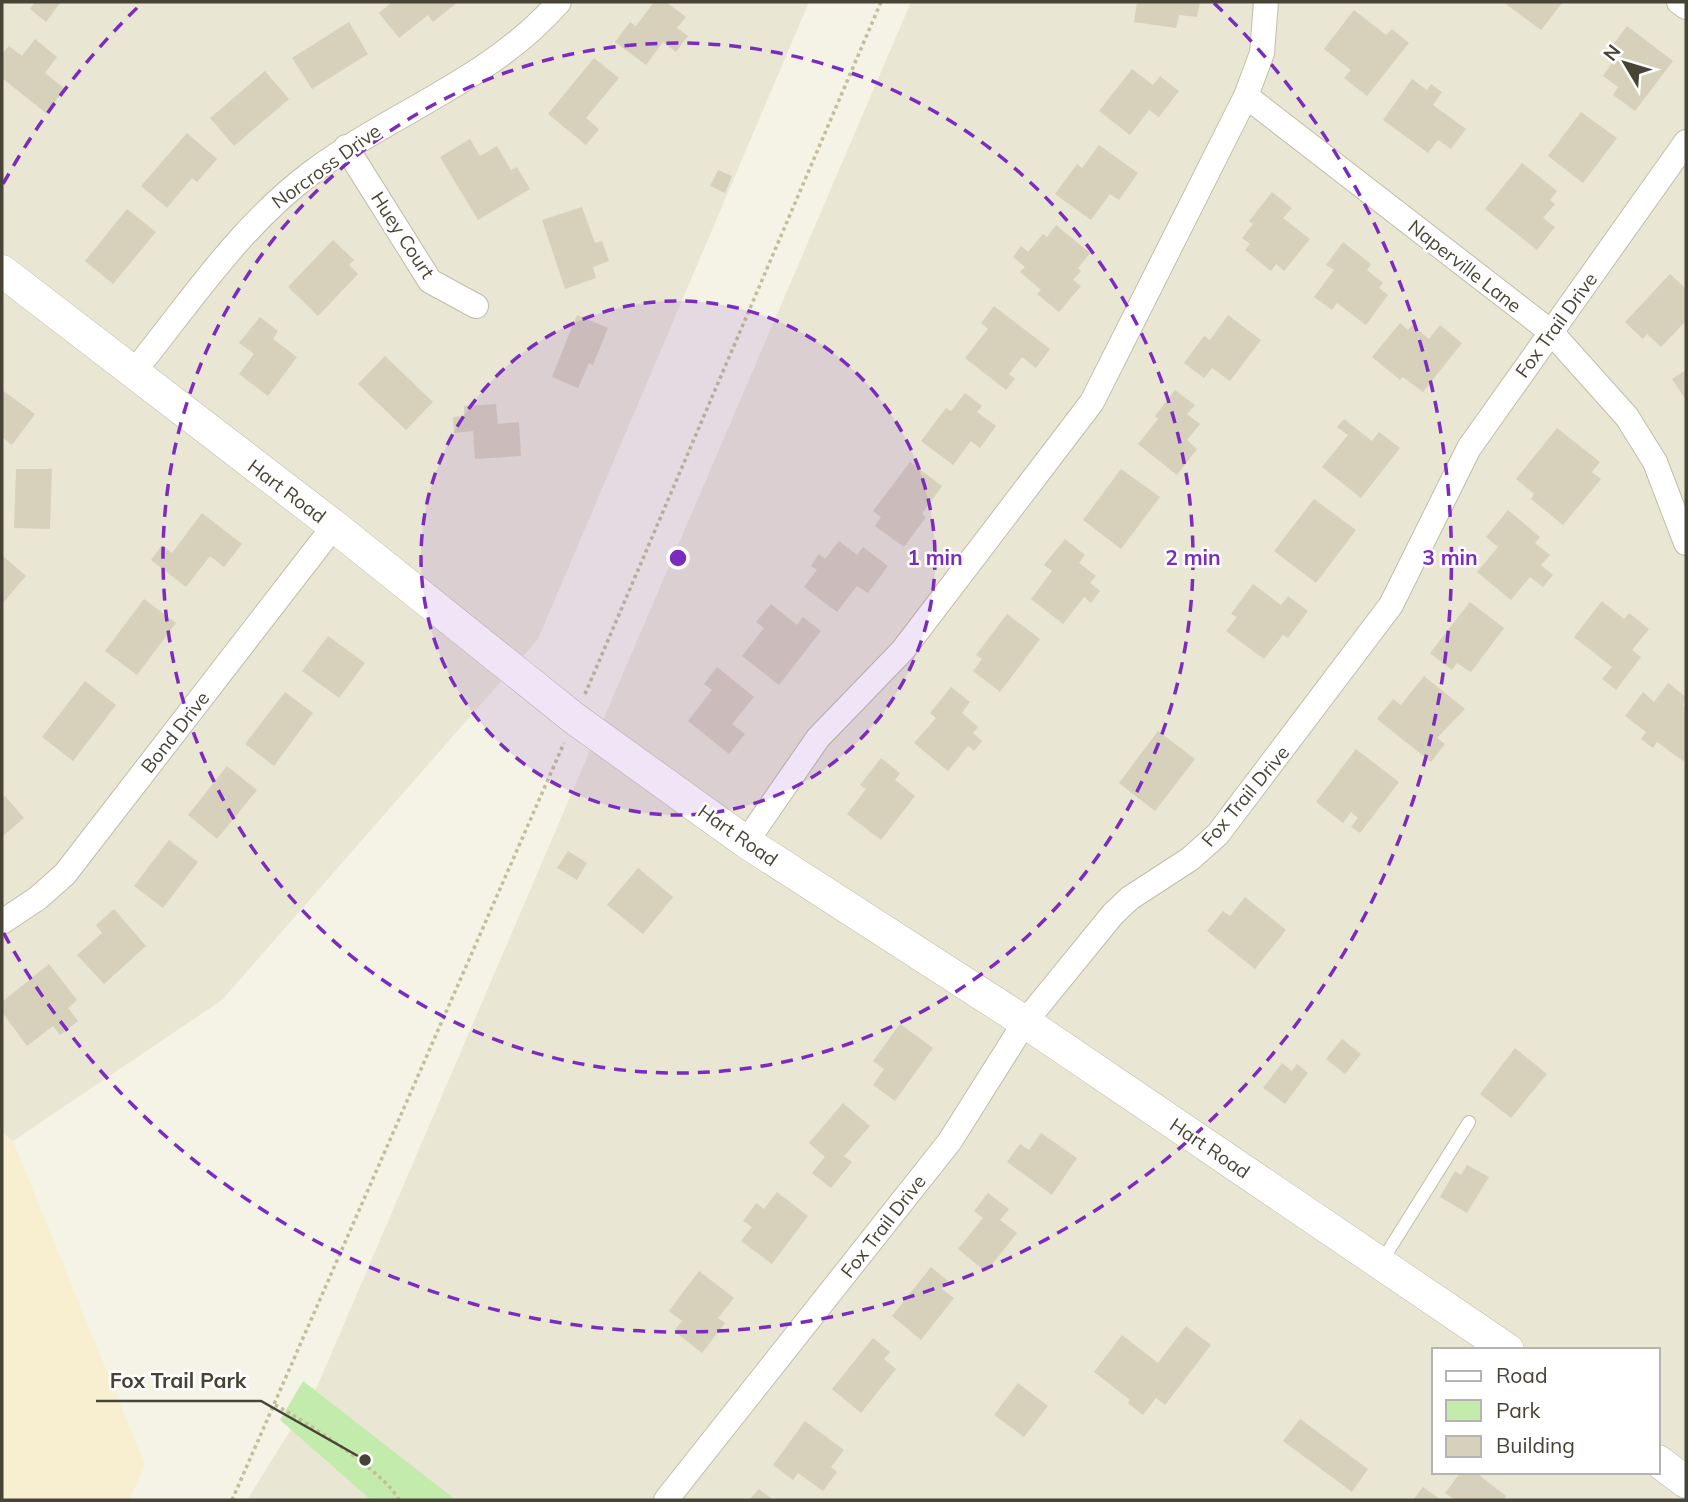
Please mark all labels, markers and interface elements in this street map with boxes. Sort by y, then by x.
north arrow [1590,28,1660,98]
text: N [1598,39,1625,66]
street label: Norcross Drive [267,119,385,213]
street label: Huey Court [366,187,440,283]
street label: Naperville Lane [1404,214,1526,318]
street label: Fox Trail Drive [1510,268,1602,382]
street label: Hart Road [243,454,331,528]
text: 1 min [907,544,963,570]
text: 2 min [1165,544,1221,570]
text: 3 min [1422,544,1478,570]
centre of rings [666,546,690,570]
street label: Bond Drive [136,686,214,778]
street label: Fox Trail Drive [1196,741,1294,851]
street label: Hart Road [694,799,782,871]
street label: Hart Road [1165,1112,1255,1184]
street label: Fox Trail Drive [835,1170,931,1282]
legend [1432,1348,1660,1474]
callout: Fox Trail Park [96,1359,261,1401]
text: Road [1496,1362,1547,1388]
text: Fox Trail Park [110,1367,247,1393]
text: Park [1496,1397,1540,1423]
text: Building [1496,1432,1575,1458]

